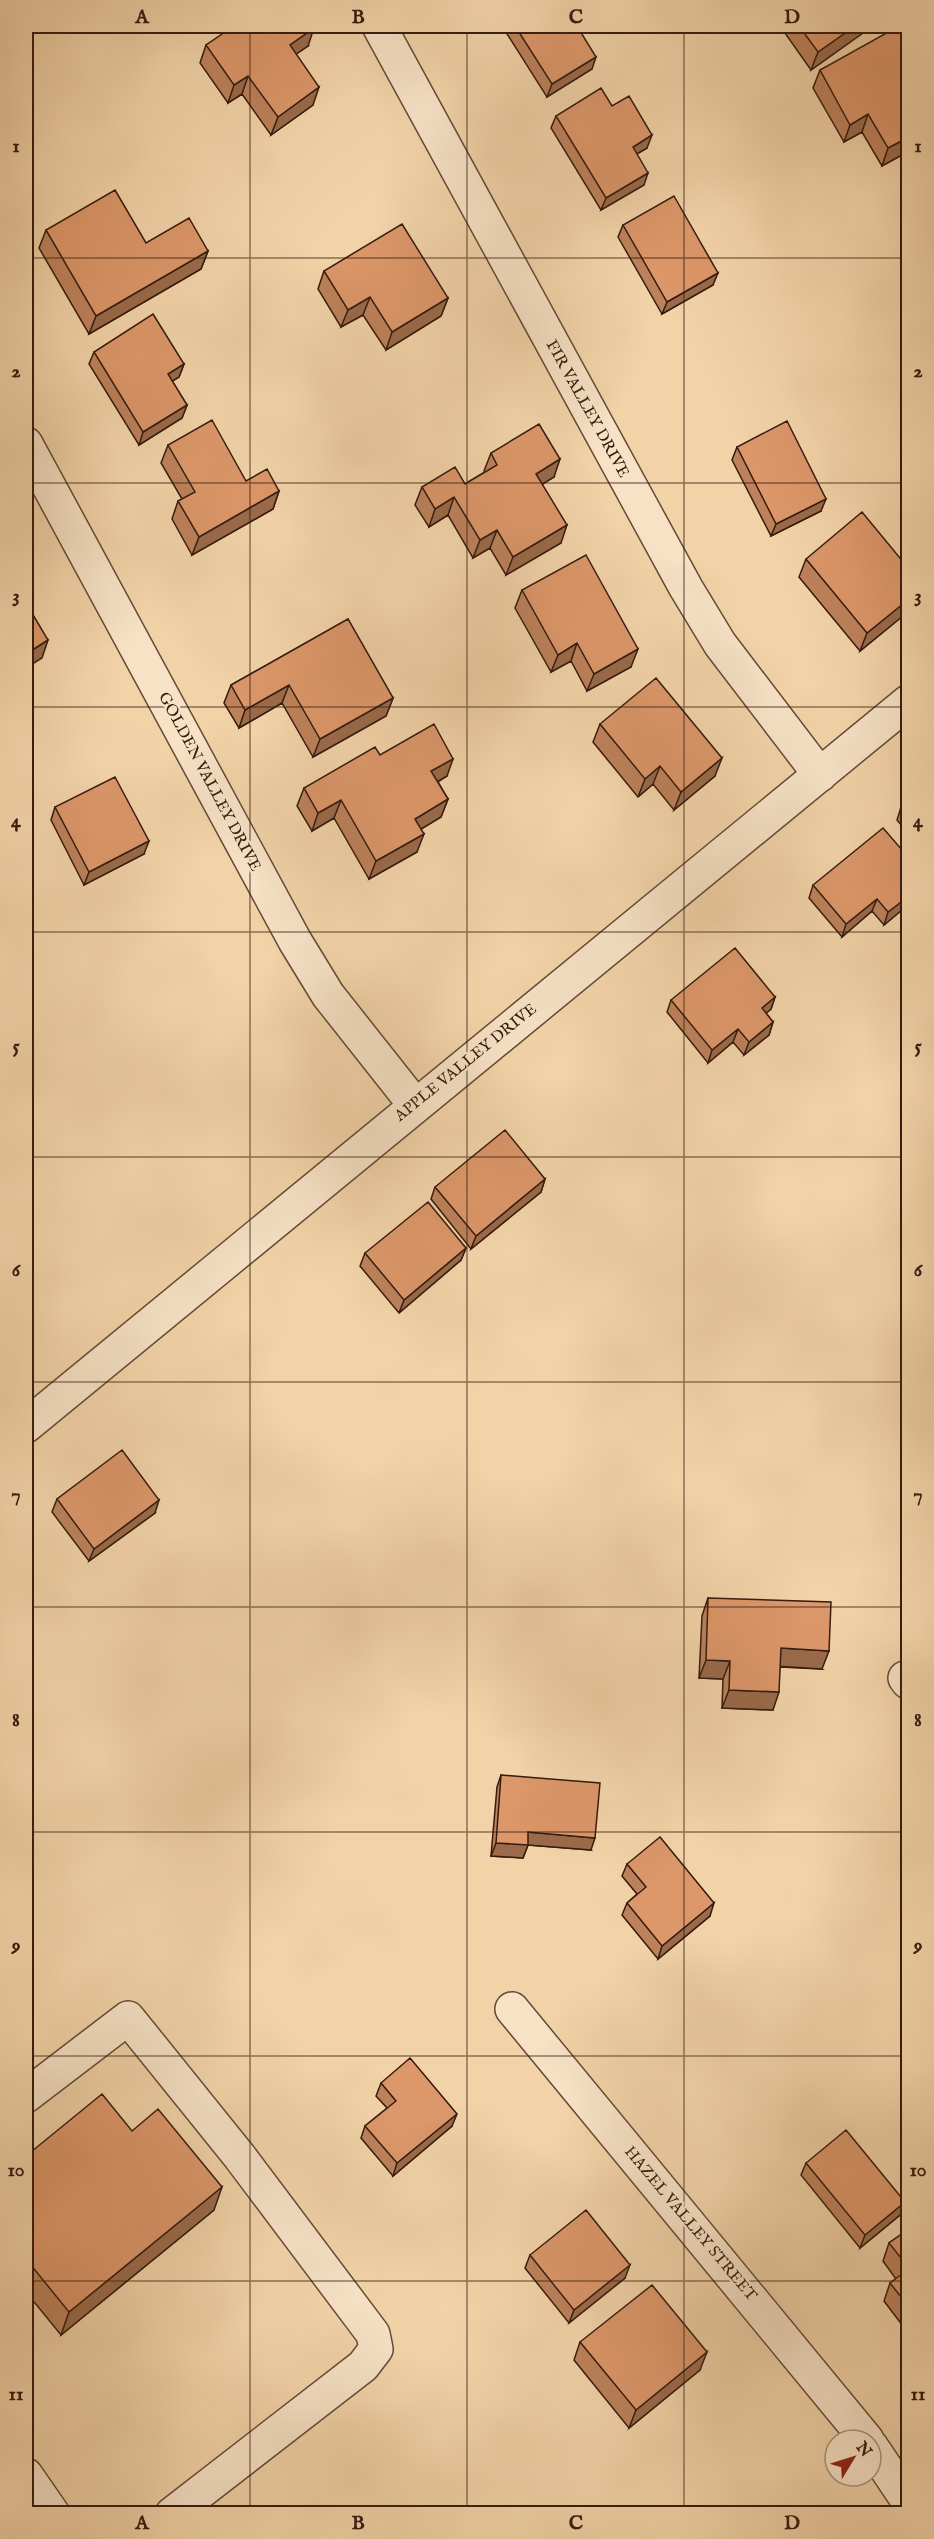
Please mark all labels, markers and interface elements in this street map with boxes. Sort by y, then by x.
text: A [134,5,150,30]
text: B [351,5,365,30]
text: C [569,5,583,30]
text: D [784,5,800,30]
text: 1 [12,134,20,159]
text: 1 [914,134,922,159]
street label: FIR VALLEY DRIVE [541,337,633,481]
text: 2 [11,359,21,384]
text: 2 [913,359,923,384]
text: 3 [12,584,20,609]
text: 3 [914,584,922,609]
street label: GOLDEN VALLEY DRIVE [153,689,265,875]
text: 4 [11,809,22,834]
text: 4 [913,809,924,834]
street label: APPLE VALLEY DRIVE [390,1000,541,1127]
text: 5 [12,1034,20,1059]
text: 5 [914,1034,922,1059]
text: 6 [12,1258,22,1283]
text: 6 [914,1258,924,1283]
text: 7 [11,1483,21,1508]
text: 7 [913,1483,923,1508]
text: 8 [12,1708,20,1733]
text: 8 [914,1708,922,1733]
text: 9 [11,1933,21,1958]
text: 9 [913,1933,923,1958]
street label: HAZEL VALLEY STREET [619,2142,761,2306]
text: 10 [7,2158,25,2183]
text: 10 [909,2158,927,2183]
text: 11 [9,2382,23,2407]
text: 11 [911,2382,925,2407]
north arrow [823,2428,883,2488]
text: N [850,2438,875,2462]
text: A [134,2511,150,2536]
text: B [351,2511,365,2536]
text: C [569,2511,583,2536]
text: D [784,2511,800,2536]

